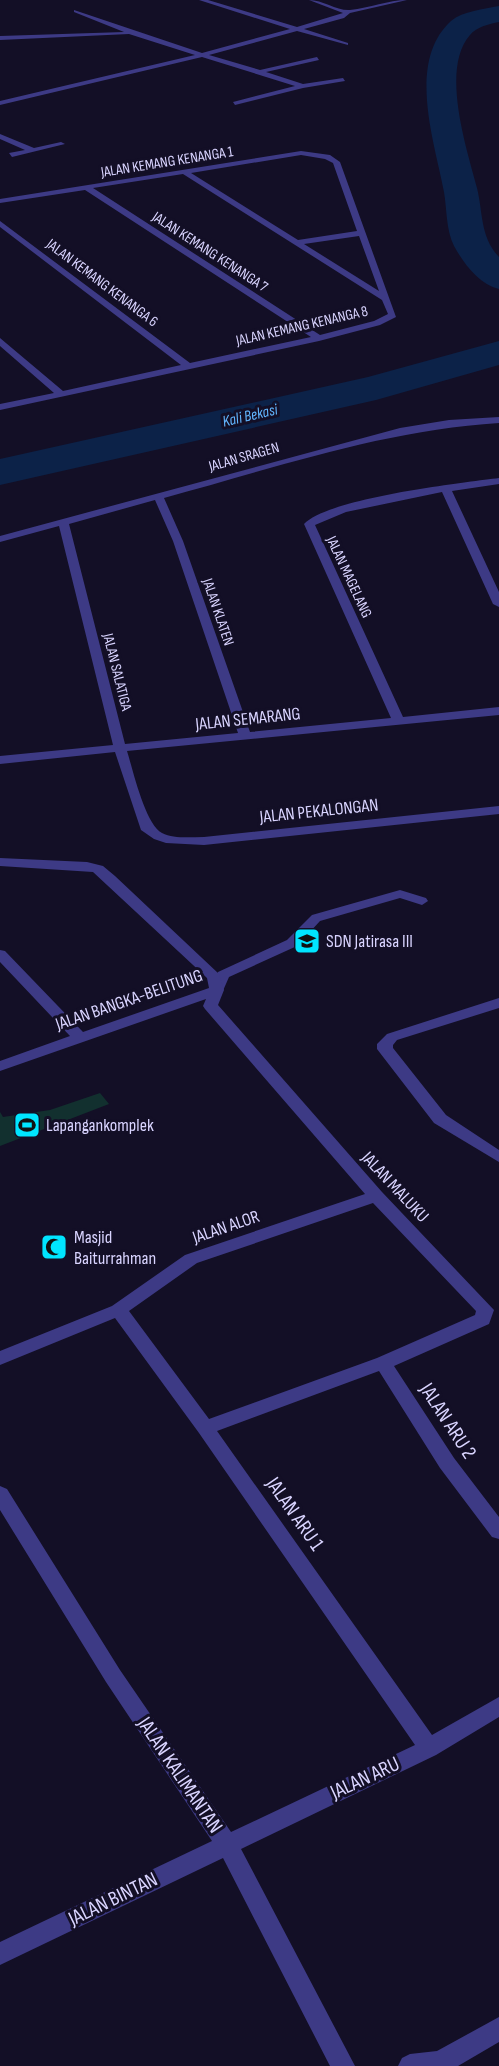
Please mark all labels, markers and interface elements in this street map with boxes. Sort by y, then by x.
street label: JALAN KEMANG KENANGA 1 [99,142,235,182]
street label: JALAN KEMANG KENANGA 7 [148,207,272,297]
street label: JALAN KEMANG KENANGA 6 [42,234,162,331]
street label: JALAN KEMANG KENANGA 8 [233,302,370,351]
water label: Kali Bekasi [221,400,280,432]
street label: JALAN SRAGEN [206,438,281,476]
street label: JALAN MAGELANG [321,532,376,621]
street label: JALAN KLATEN [197,575,238,648]
street label: JALAN SALATIGA [98,630,136,713]
street label: JALAN SEMARANG [193,703,302,735]
street label: JALAN PEKALONGAN [258,794,379,828]
school or university icon: SDN Jatirasa III [292,926,322,956]
place label: SDN Jatirasa III [326,931,413,952]
street label: JALAN BANGKA-BELITUNG [52,965,205,1035]
sports icon: Lapangankomplek [12,1110,42,1140]
place label: Lapangankomplek [46,1115,154,1136]
street label: JALAN MALUKU [356,1147,433,1227]
street label: JALAN ALOR [189,1206,262,1249]
place label: Masjid Baiturrahman [74,1227,156,1269]
mosque icon: Masjid Baiturrahman [39,1232,69,1262]
street label: JALAN ARU 2 [414,1378,482,1464]
street label: JALAN ARU 1 [260,1472,330,1556]
street label: JALAN KALIMANTAN [131,1711,228,1838]
street label: JALAN ARU [326,1751,403,1805]
street label: JALAN BINTAN [63,1867,162,1932]

